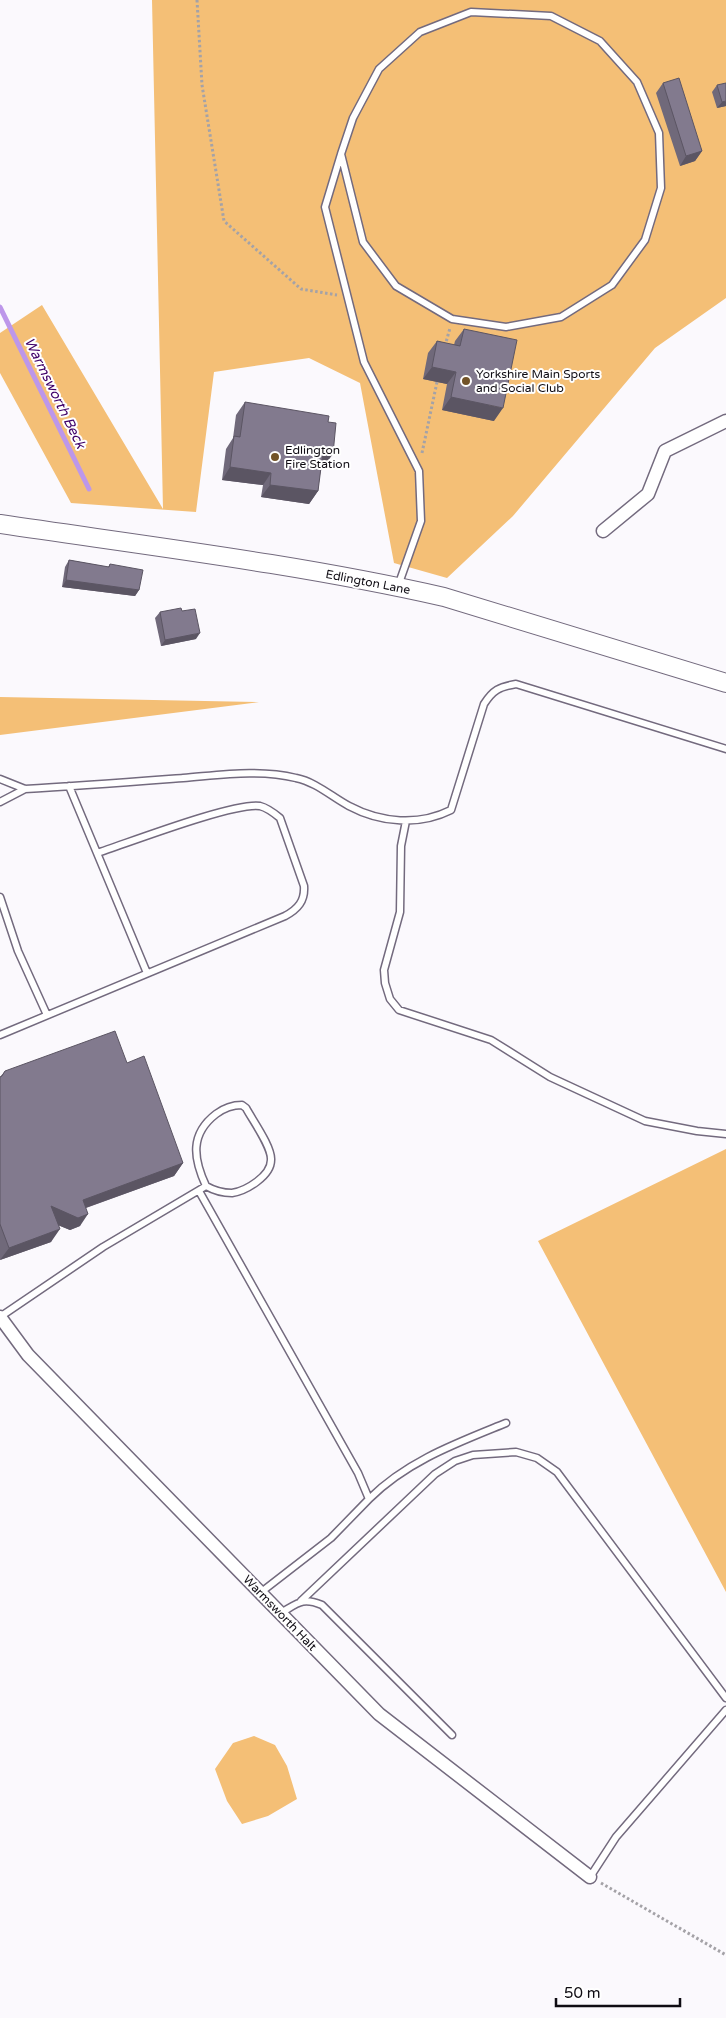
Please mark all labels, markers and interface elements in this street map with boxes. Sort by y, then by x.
water label: Warmsworth Beck [21,335,90,452]
place label: Yorkshire Main Sports and Social Club [476,367,601,395]
marker: Yorkshire Main Sports and Social Club [460,375,472,387]
place label: Edlington Fire Station [285,443,350,471]
marker: Edlington Fire Station [269,451,281,463]
street label: Edlington Lane [325,567,412,597]
street label: Warmsworth Halt [240,1572,320,1654]
scale bar [556,1976,680,2008]
text: 50 m [564,1984,601,2002]

